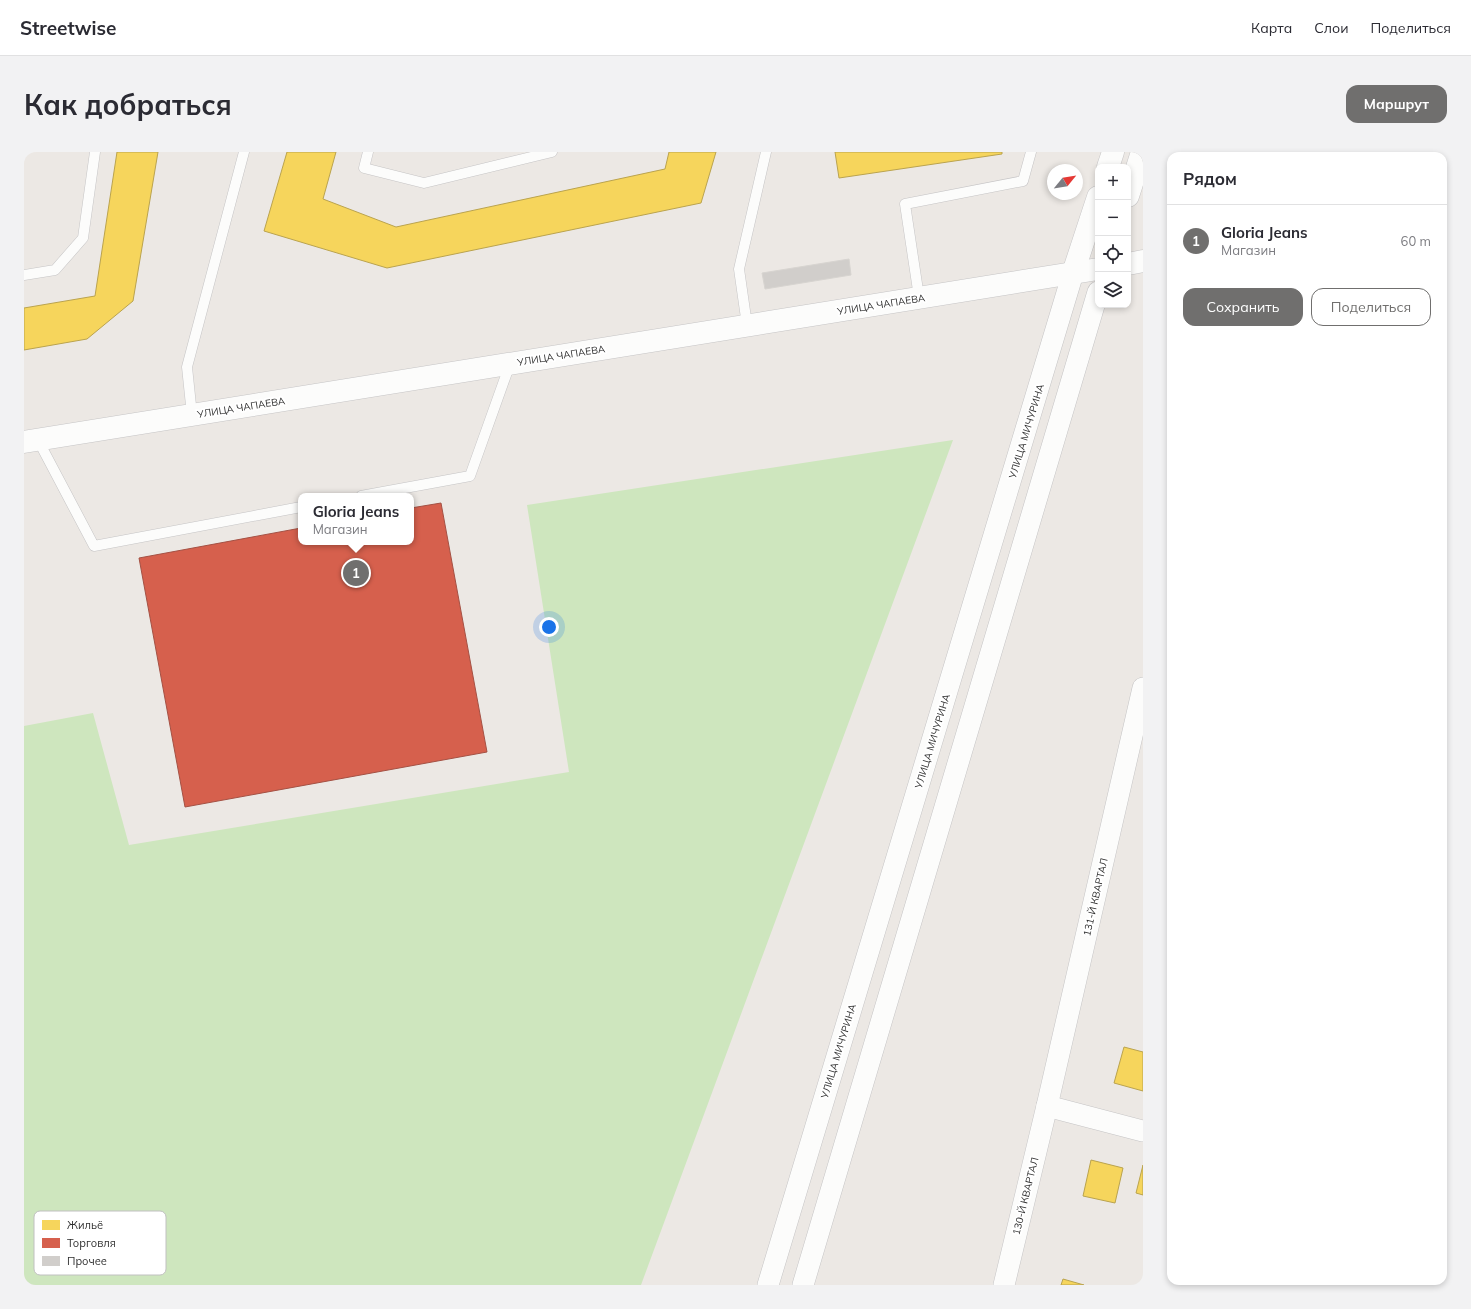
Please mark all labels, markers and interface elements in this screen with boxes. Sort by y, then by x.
text: Streetwise [20,16,116,40]
text: Карта [1251,19,1292,37]
text: Слои [1314,19,1349,37]
text: Поделиться [1371,19,1451,37]
button: Маршрут [1346,85,1447,123]
text: Как добраться [24,87,232,122]
north arrow [1047,164,1083,200]
map controls [1095,164,1131,308]
button: + [1095,164,1131,200]
text: Рядом [1183,168,1237,189]
button: − [1095,200,1131,236]
text: Gloria Jeans [1221,223,1308,242]
text: 1 [1192,233,1200,249]
text: 60 m [1401,233,1431,249]
button: locate [1095,236,1131,272]
text: Магазин [1221,242,1276,258]
button: layers [1095,272,1131,308]
button: Сохранить [1183,288,1303,326]
button: Поделиться [1311,288,1431,326]
street label: УЛИЦА ЧАПАЕВА [835,291,927,318]
street label: УЛИЦА ЧАПАЕВА [515,342,607,369]
street label: УЛИЦА МИЧУРИНА [1006,382,1047,481]
street label: УЛИЦА ЧАПАЕВА [195,394,287,421]
popup [298,493,414,545]
text: Gloria Jeans [313,502,399,521]
text: Магазин [313,521,368,537]
pin: 1 [343,558,369,588]
your location [539,617,559,637]
street label: УЛИЦА МИЧУРИНА [912,692,953,791]
street label: 131-Й КВАРТАЛ [1080,857,1111,937]
street label: УЛИЦА МИЧУРИНА [818,1002,859,1101]
street label: 130-Й КВАРТАЛ [1010,1156,1041,1236]
legend [34,1211,166,1275]
text: Жильё [67,1218,103,1232]
text: Торговля [67,1236,116,1250]
text: Прочее [67,1254,107,1268]

